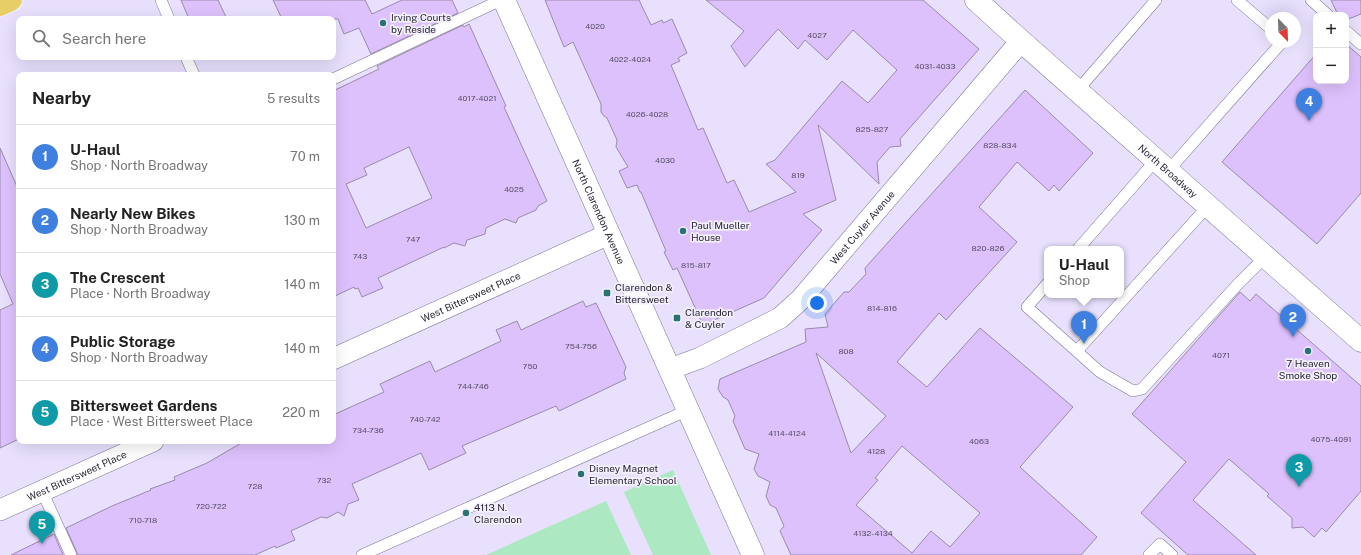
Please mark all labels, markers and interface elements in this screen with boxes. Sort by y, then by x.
place label: Irving Courts by Reside [391,11,451,35]
north arrow [1265,12,1301,48]
map controls [1313,12,1349,84]
button: + [1313,12,1349,48]
search box [16,16,336,60]
marker: Irving Courts by Reside [378,18,388,28]
house number: 4020 [585,21,605,31]
icon: search [30,27,52,49]
text: Search here [62,30,146,47]
house number: 4027 [807,30,827,40]
button: − [1313,48,1349,84]
house number: 4022-4024 [609,54,651,64]
house number: 4031-4033 [914,61,956,71]
text: Nearby [32,88,91,108]
pin: 4 [1296,88,1322,121]
text: 5 results [267,91,320,106]
house number: 4017-4021 [458,93,496,103]
house number: 4026-4028 [626,109,668,119]
house number: 825-827 [856,124,889,134]
house number: 828-834 [983,140,1017,150]
text: U-Haul [70,141,121,158]
street label: North Broadway [1136,141,1201,201]
text: 1 [42,149,48,164]
text: 70 m [290,149,320,164]
house number: 4030 [655,155,675,165]
street label: North Clarendon Avenue [570,157,628,266]
text: Shop · North Broadway [70,158,208,173]
house number: 819 [791,170,805,180]
house number: 4025 [504,184,524,194]
street label: West Cuyler Avenue [827,188,897,267]
text: Nearly New Bikes [70,205,195,222]
text: 2 [41,213,49,228]
text: 130 m [284,213,320,228]
place label: Paul Mueller House [691,219,750,243]
text: Shop · North Broadway [70,222,208,237]
marker: Paul Mueller House [678,226,688,236]
house number: 747 [406,234,420,244]
house number: 820-826 [972,243,1004,253]
popup [1044,246,1124,298]
house number: 743 [353,251,367,261]
text: U-Haul [1059,256,1109,273]
house number: 815-817 [681,260,711,270]
text: The Crescent [70,269,165,286]
street label: West Bittersweet Place [419,269,523,324]
text: Shop [1059,273,1090,288]
text: 3 [41,277,49,292]
text: 140 m [284,277,320,292]
place label: Clarendon & Bittersweet [615,281,673,305]
text: Place · North Broadway [70,286,210,301]
marker: Clarendon & Bittersweet [602,288,612,298]
your location [807,293,827,313]
house number: 814-816 [867,303,897,313]
pin: 2 [1280,304,1306,337]
place label: Clarendon & Cuyler [685,306,733,330]
pin: 1 [1071,311,1097,344]
marker: Clarendon & Cuyler [672,313,682,323]
text: Public Storage [70,333,175,350]
text: 4 [41,341,49,356]
text: 140 m [284,341,320,356]
house number: 754-756 [565,341,597,351]
house number: 808 [838,346,854,356]
marker: 7 Heaven Smoke Shop [1303,346,1313,356]
text: Shop · North Broadway [70,350,208,365]
house number: 4071 [1212,350,1230,360]
place label: 7 Heaven Smoke Shop [1279,357,1337,381]
house number: 750 [523,361,538,371]
house number: 744-746 [457,381,489,391]
text: Bittersweet Gardens [70,397,217,414]
text: 5 [41,405,49,420]
text: 220 m [282,405,320,420]
text: Place · West Bittersweet Place [70,414,253,429]
house number: 740-742 [409,414,441,424]
house number: 734-736 [352,425,384,435]
house number: 4114-4124 [768,428,806,438]
house number: 4075-4091 [1311,434,1351,444]
house number: 4063 [969,436,989,446]
house number: 4128 [867,446,885,456]
street label: West Bittersweet Place [25,448,129,503]
pin: 3 [1286,454,1312,487]
place label: Disney Magnet Elementary School [589,462,677,486]
marker: Disney Magnet Elementary School [576,469,586,479]
house number: 732 [317,475,331,485]
house number: 728 [248,481,262,491]
house number: 720-722 [195,501,227,511]
place label: 4113 N. Clarendon [474,501,522,525]
marker: 4113 N. Clarendon [461,508,471,518]
pin: 5 [29,511,55,544]
house number: 710-718 [129,515,157,525]
house number: 4132-4134 [853,528,893,538]

